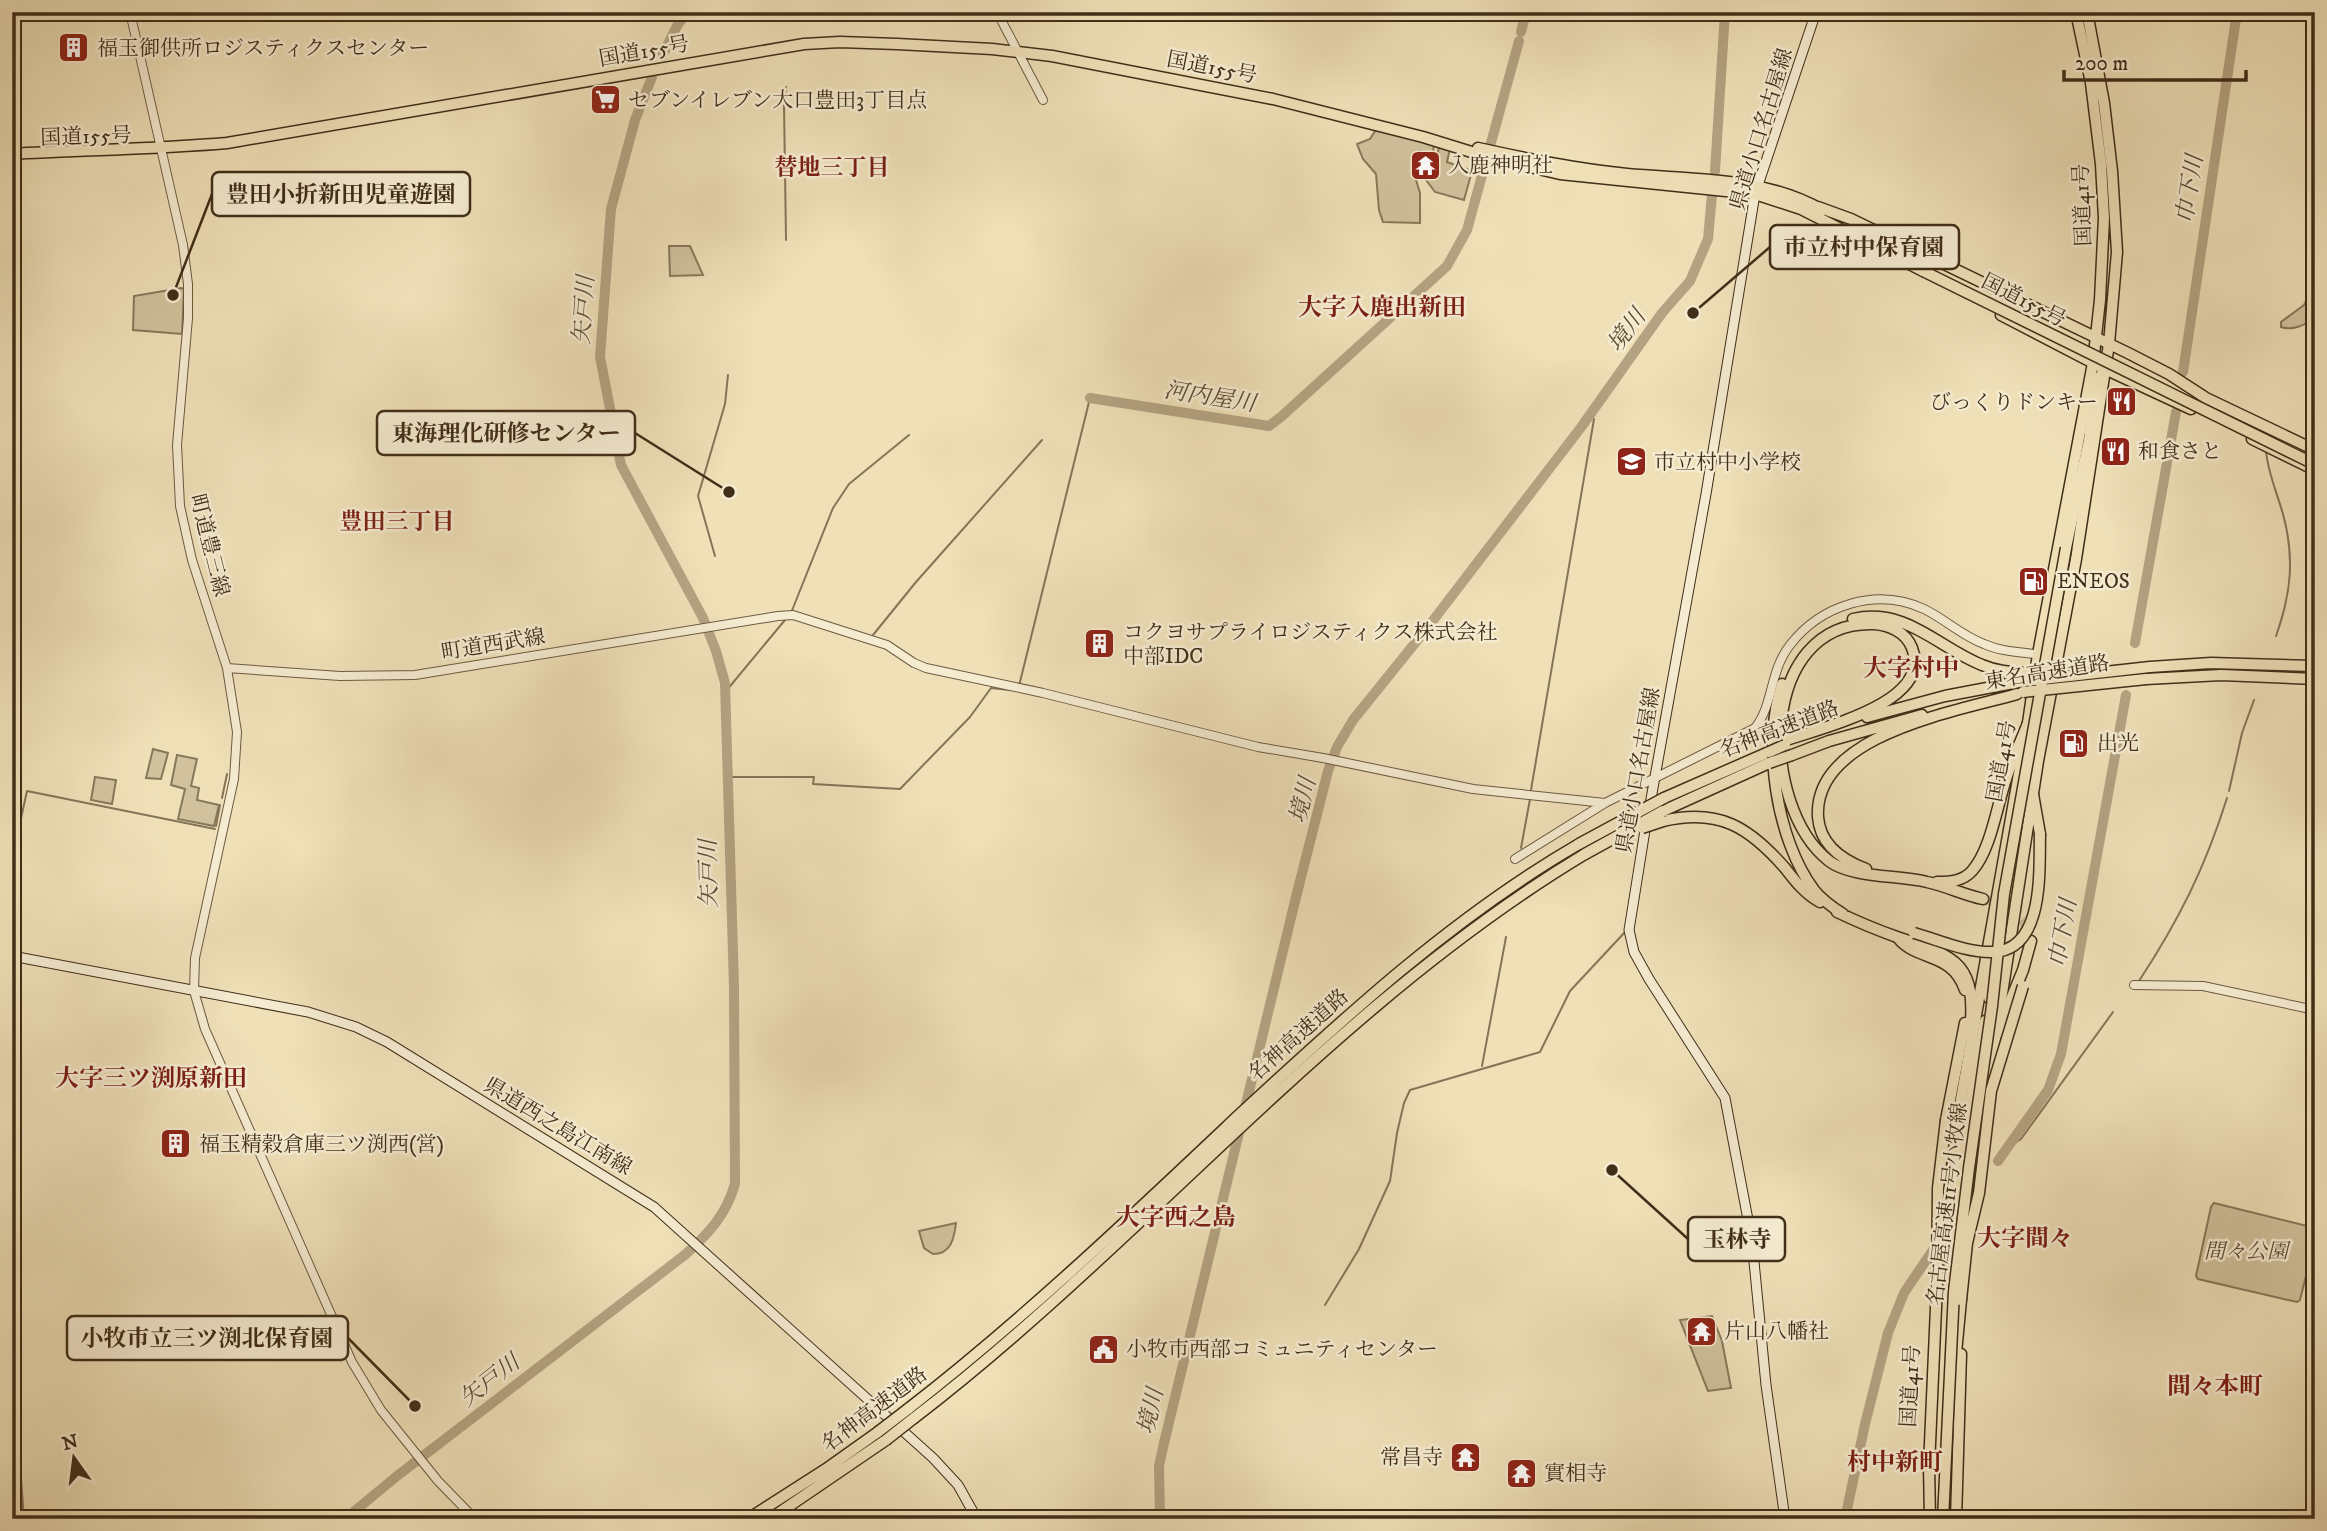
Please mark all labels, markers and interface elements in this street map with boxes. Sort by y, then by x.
building icon: 福玉御供所ロジスティクスセンター [57,31,91,65]
street label: 国道155号 [597,31,691,73]
place label: 福玉御供所ロジスティクスセンター [97,36,429,62]
scale bar [2064,38,2246,82]
street label: 県道小口名古屋線 [1725,45,1799,213]
street label: 国道155号 [1164,46,1259,89]
text: 200 m [2075,51,2128,77]
supermarket icon: セブンイレブン大口豊田3丁目点 [588,83,622,117]
place label: セブンイレブン大口豊田3丁目点 [628,88,927,114]
street label: 国道155号 [40,122,132,152]
temple icon: 入鹿神明社 [1408,148,1442,182]
water label: 巾下川 [2171,150,2211,226]
place label: 入鹿神明社 [1448,153,1553,179]
district label: 替地三丁目 [775,154,890,183]
street label: 国道41号 [2069,163,2097,247]
callout: 豊田小折新田児童遊園 [212,172,470,216]
text: 豊田小折新田児童遊園 [226,181,456,210]
callout: 市立村中保育園 [1770,225,1959,269]
text: 市立村中保育園 [1784,234,1945,263]
street label: 国道155号 [1977,269,2070,333]
water label: 矢戸川 [568,272,602,346]
district label: 大字入鹿出新田 [1298,293,1466,323]
water label: 境川 [1602,301,1654,358]
water label: 河内屋川 [1162,376,1260,419]
restaurant icon: びっくりドンキー [2104,385,2138,419]
place label: びっくりドンキー [1930,390,2098,416]
callout: 東海理化研修センター [377,411,635,455]
text: 東海理化研修センター [391,420,621,449]
restaurant icon: 和食さと [2098,434,2132,468]
place label: 和食さと [2138,439,2222,465]
school or university icon: 市立村中小学校 [1614,445,1648,479]
place label: 市立村中小学校 [1654,450,1801,476]
street label: 町道豊三線 [184,491,234,599]
district label: 豊田三丁目 [340,508,455,537]
fuel station icon: ENEOS [2017,564,2051,598]
place label: ENEOS [2057,569,2130,595]
place label: コクヨサプライロジスティクス株式会社 中部IDC [1123,620,1497,670]
street label: 町道西武線 [439,624,547,666]
building icon: コクヨサプライロジスティクス株式会社 中部IDC [1083,627,1117,661]
street label: 東名高速道路 [1983,650,2111,696]
district label: 大字村中 [1863,654,1959,684]
street label: 県道小口名古屋線 [1612,685,1666,855]
street label: 名神高速道路 [1716,695,1843,765]
street label: 国道41号 [1982,718,2022,804]
fuel station icon: 出光 [2057,726,2091,760]
place label: 出光 [2097,731,2139,757]
water label: 境川 [1284,772,1324,826]
water label: 矢戸川 [694,836,725,909]
water label: 巾下川 [2043,894,2084,970]
street label: 名神高速道路 [1243,984,1354,1088]
district label: 大字三ツ渕原新田 [55,1064,247,1094]
street label: 県道西之島江南線 [479,1072,636,1181]
street label: 名古屋高速11号小牧線 [1923,1101,1973,1307]
building icon: 福玉精穀倉庫三ツ渕西(営) [159,1127,193,1161]
place label: 福玉精穀倉庫三ツ渕西(営) [199,1132,444,1158]
district label: 大字西之島 [1116,1203,1236,1233]
callout: 玉林寺 [1688,1217,1785,1261]
district label: 大字間々 [1977,1224,2073,1254]
text: 玉林寺 [1703,1226,1772,1255]
park label: 間々公園 [2204,1239,2291,1265]
temple icon: 片山八幡社 [1684,1314,1718,1348]
callout: 小牧市立三ツ渕北保育園 [67,1316,348,1360]
place label: 片山八幡社 [1724,1319,1829,1345]
text: 小牧市立三ツ渕北保育園 [81,1325,334,1354]
public building icon: 小牧市西部コミュニティセンター [1086,1332,1120,1366]
place label: 小牧市西部コミュニティセンター [1126,1337,1438,1363]
street label: 国道41号 [1896,1344,1926,1428]
water label: 矢戸川 [454,1347,528,1414]
street label: 名神高速道路 [816,1362,933,1458]
district label: 間々本町 [2167,1372,2263,1402]
water label: 境川 [1132,1383,1171,1437]
north arrow [38,1422,108,1492]
text: N [60,1430,81,1456]
temple icon: 常昌寺 [1449,1440,1483,1474]
place label: 常昌寺 [1380,1445,1443,1471]
district label: 村中新町 [1847,1448,1943,1478]
temple icon: 實相寺 [1504,1456,1538,1490]
place label: 實相寺 [1544,1461,1607,1487]

